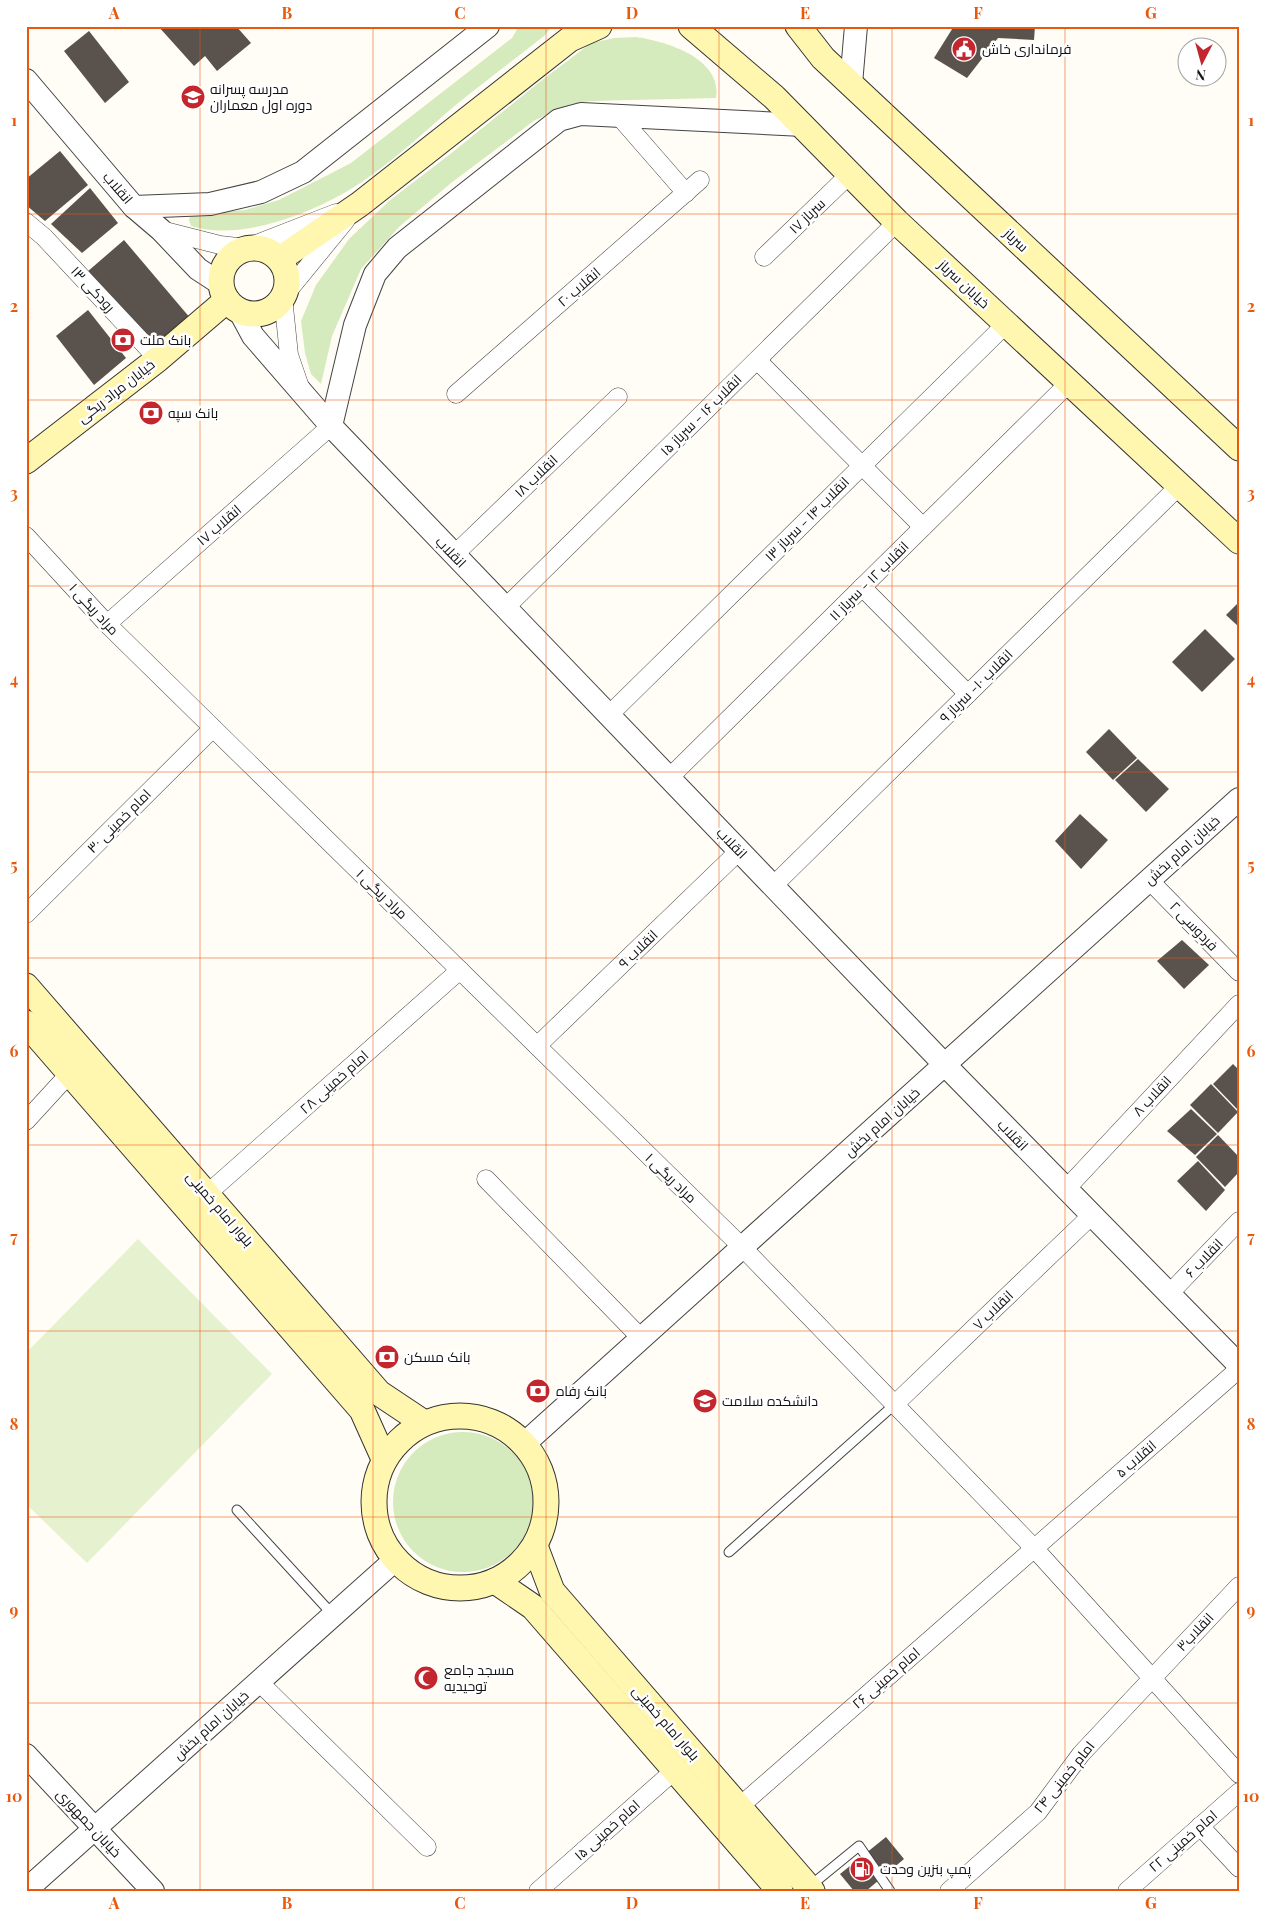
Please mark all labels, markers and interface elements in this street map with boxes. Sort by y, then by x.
text: A [108,2,120,23]
text: B [282,2,293,23]
text: C [454,2,466,23]
text: D [626,2,638,23]
text: E [800,2,810,23]
text: F [973,2,983,23]
text: G [1145,2,1157,23]
public building icon: فرمانداری خاش [951,36,977,62]
north arrow [1178,38,1228,88]
place label: فرمانداری خاش [982,39,1071,58]
text: N [1195,65,1207,85]
place label: مدرسه پسرانه دوره اول معماران [210,79,312,114]
school or university icon: مدرسه پسرانه دوره اول معماران [180,84,206,110]
text: 1 [11,109,17,130]
text: 1 [1248,109,1254,130]
street label: انقلاب [99,168,138,208]
street label: سرباز ۱۷ [784,194,829,238]
street label: سرباز [999,223,1033,256]
street label: خیابان سرباز [934,254,994,312]
street label: رودکی ۱۳ [67,262,120,316]
street label: انقلاب ۲۰ [553,263,604,311]
text: 2 [10,295,18,316]
text: 2 [1247,295,1255,316]
bank icon: بانک ملت [110,327,136,353]
place label: بانک ملت [140,330,191,349]
street label: خیابان مراد ریگی [73,354,158,427]
street label: انقلاب ۱۶ - سرباز ۱۵ [656,370,746,460]
bank icon: بانک سپه [138,400,164,426]
place label: بانک سپه [168,403,218,423]
street label: انقلاب ۱۸ [510,450,561,501]
street label: انقلاب ۱۴ - سرباز ۱۳ [760,472,853,565]
text: 3 [10,482,18,503]
text: 3 [1247,482,1255,503]
street label: انقلاب ۱۷ [192,500,245,549]
street label: انقلاب [432,532,471,572]
street label: انقلاب ۱۲ - سرباز ۱۱ [825,537,913,625]
street label: مراد ریگی ۱ [65,579,123,639]
street label: انقلاب ۱۰- سرباز ۹ [935,645,1017,727]
text: 4 [10,668,18,689]
text: 4 [1247,668,1255,689]
street label: امام خمینی ۳۰ [82,784,156,858]
street label: خیابان امام بخش [1140,811,1224,889]
street label: انقلاب [713,823,752,863]
text: 5 [10,854,18,875]
text: 5 [1247,854,1255,875]
street label: مراد ریگی ۱ [352,864,412,923]
street label: فردوسی ۲ [1166,897,1223,955]
street label: انقلاب ۹ [614,925,661,972]
text: 6 [10,1040,19,1061]
text: 6 [1247,1040,1256,1061]
street label: امام خمینی ۲۸ [295,1046,373,1118]
street label: انقلاب ۸ [1128,1071,1175,1120]
street label: خیابان امام بخش [840,1083,924,1161]
street label: انقلاب [994,1115,1033,1155]
street label: مراد ریگی ۱ [641,1148,701,1207]
street label: بلوار امام خمینی [182,1167,258,1251]
text: 7 [10,1226,18,1247]
text: 7 [1247,1226,1255,1247]
street label: انقلاب ۶ [1180,1234,1227,1281]
street label: انقلاب ۷ [968,1286,1017,1334]
bank icon: بانک مسکن [374,1344,400,1370]
place label: بانک مسکن [404,1347,471,1366]
bank icon: بانک رفاه [525,1378,551,1404]
place label: بانک رفاه [556,1381,607,1400]
school or university icon: دانشکده سلامت [692,1388,718,1414]
place label: دانشکده سلامت [722,1391,818,1410]
text: 8 [10,1413,19,1434]
text: 8 [1247,1413,1256,1434]
street label: انقلاب ۵ [1111,1436,1160,1482]
text: 9 [10,1599,19,1620]
text: 9 [1247,1599,1256,1620]
street label: انقلاب۳ [1172,1608,1217,1655]
street label: امام خمینی ۲۶ [848,1643,924,1713]
place label: مسجد جامع توحیدیه [444,1660,514,1695]
mosque icon: مسجد جامع توحیدیه [413,1665,439,1691]
street label: بلوار امام خمینی [628,1681,704,1765]
street label: خیابان امام بخش [169,1686,253,1764]
street label: امام خمینی ۲۴ [1029,1737,1099,1817]
street label: خیابان جمهوری [53,1784,126,1861]
text: 10 [6,1785,22,1806]
text: 10 [1243,1785,1259,1806]
street label: امام خمینی ۱۵ [570,1795,644,1865]
street label: امام خمینی ۲۲ [1144,1805,1222,1877]
fuel station icon: پمپ بنزین وحدت [849,1856,875,1882]
place label: پمپ بنزین وحدت [880,1859,971,1879]
text: A [108,1892,120,1913]
text: B [282,1892,293,1913]
text: C [454,1892,466,1913]
text: D [626,1892,638,1913]
text: E [800,1892,810,1913]
text: F [973,1892,983,1913]
text: G [1145,1892,1157,1913]

